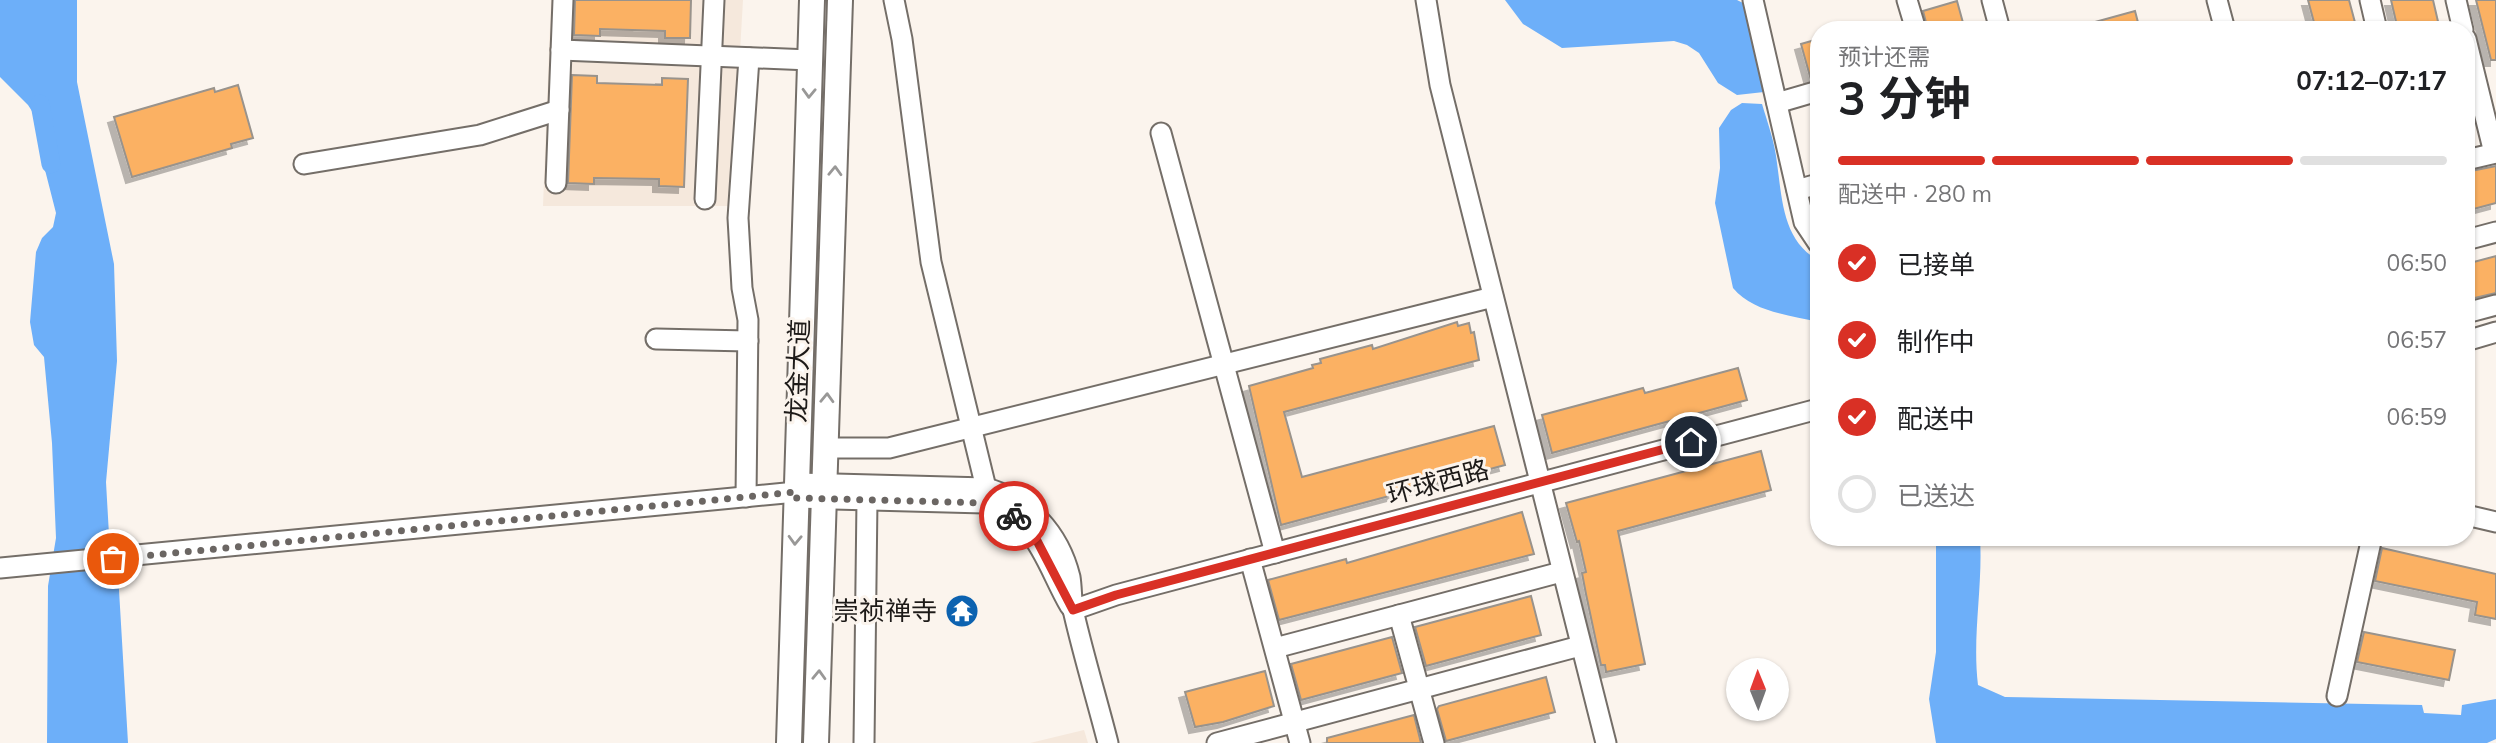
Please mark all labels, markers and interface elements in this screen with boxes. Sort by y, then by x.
text: 预计还需 [1838,42,1930,71]
text: 07:12–07:17 [2296,64,2447,97]
text: 3 分钟 [1838,69,1970,127]
one-way arrow [801,88,817,98]
one-way arrow [827,165,842,176]
text: 配送中 · 280 m [1838,179,1992,208]
icon: check [1838,244,1876,282]
text: 已接单 [1897,248,1975,281]
text: 06:50 [2387,248,2447,277]
street label: 龙金大道 [779,318,816,424]
icon: check [1838,321,1876,359]
text: 制作中 [1897,325,1975,358]
text: 06:57 [2387,325,2447,354]
one-way arrow [820,393,835,404]
icon: check [1838,398,1876,436]
text: 配送中 [1897,402,1975,435]
text: 06:59 [2387,402,2447,431]
pin [1661,412,1721,472]
icon: home [1672,423,1710,461]
street label: 环球西路 [1383,452,1492,511]
text: 已送达 [1897,479,1975,512]
courier [979,481,1049,551]
icon: bike [995,497,1033,535]
pin [83,529,143,589]
one-way arrow [787,535,802,546]
icon: bag [94,540,132,578]
temple icon: 崇祯禅寺 [943,592,981,630]
place label: 崇祯禅寺 [833,594,937,627]
north arrow [1726,658,1788,721]
map controls [1726,658,1789,721]
one-way arrow [811,669,826,680]

